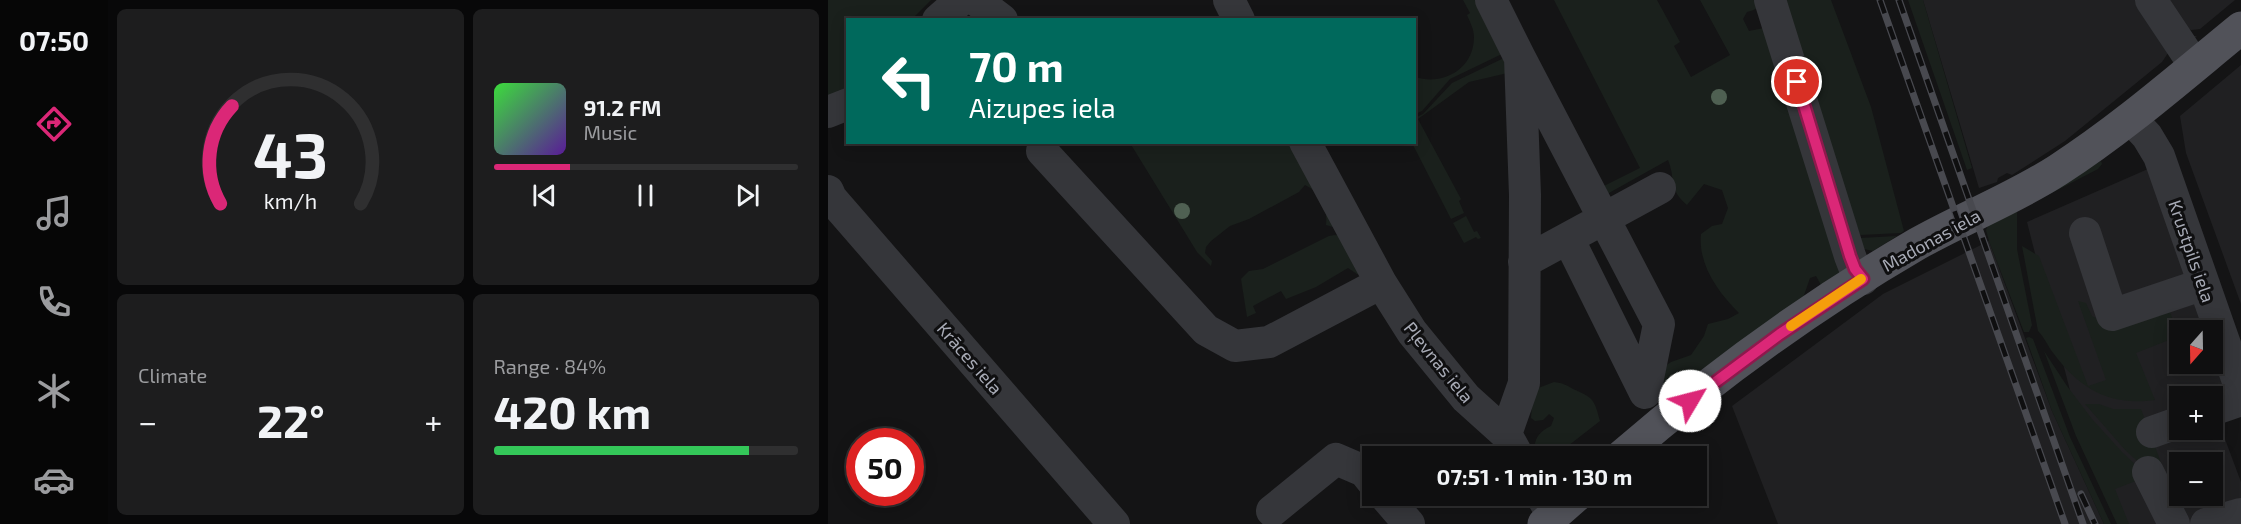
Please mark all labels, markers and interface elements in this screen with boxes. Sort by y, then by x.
text: 07:50 [19,24,89,56]
text: 70 m [969,40,1064,90]
icon: left [870,42,948,120]
pin [1771,56,1822,107]
icon: arrive [1780,65,1813,98]
text: Aizupes iela [969,91,1116,123]
text: 91.2 FM [584,94,661,120]
icon: directions [33,103,75,145]
text: 43 [253,116,328,191]
text: Music [584,120,637,144]
icon: previous [528,179,561,212]
icon: pause [629,179,662,212]
icon: next [731,179,764,212]
text: km/h [264,189,317,214]
icon: music [33,192,75,234]
street label: Krustpils iela [2164,197,2220,305]
street label: Madonas iela [1878,204,1984,276]
icon: phone [33,281,75,323]
street label: Krāces iela [933,317,1007,399]
street label: Pļevnas iela [1399,317,1478,408]
north arrow [2169,320,2223,374]
map controls [2169,320,2223,506]
text: Range · 84% [494,354,606,378]
text: Climate [138,363,207,387]
position arrow [1658,369,1722,433]
icon: climate [33,370,75,412]
text: 420 km [494,384,651,438]
button: + [2169,386,2223,440]
text: 22° [257,393,325,447]
text: − [138,401,157,441]
text: + [424,401,443,441]
speed limit sign: 50 [846,428,924,506]
button: − [2169,452,2223,506]
icon: car [33,459,75,501]
text: 07:51 · 1 min · 130 m [1437,463,1632,489]

